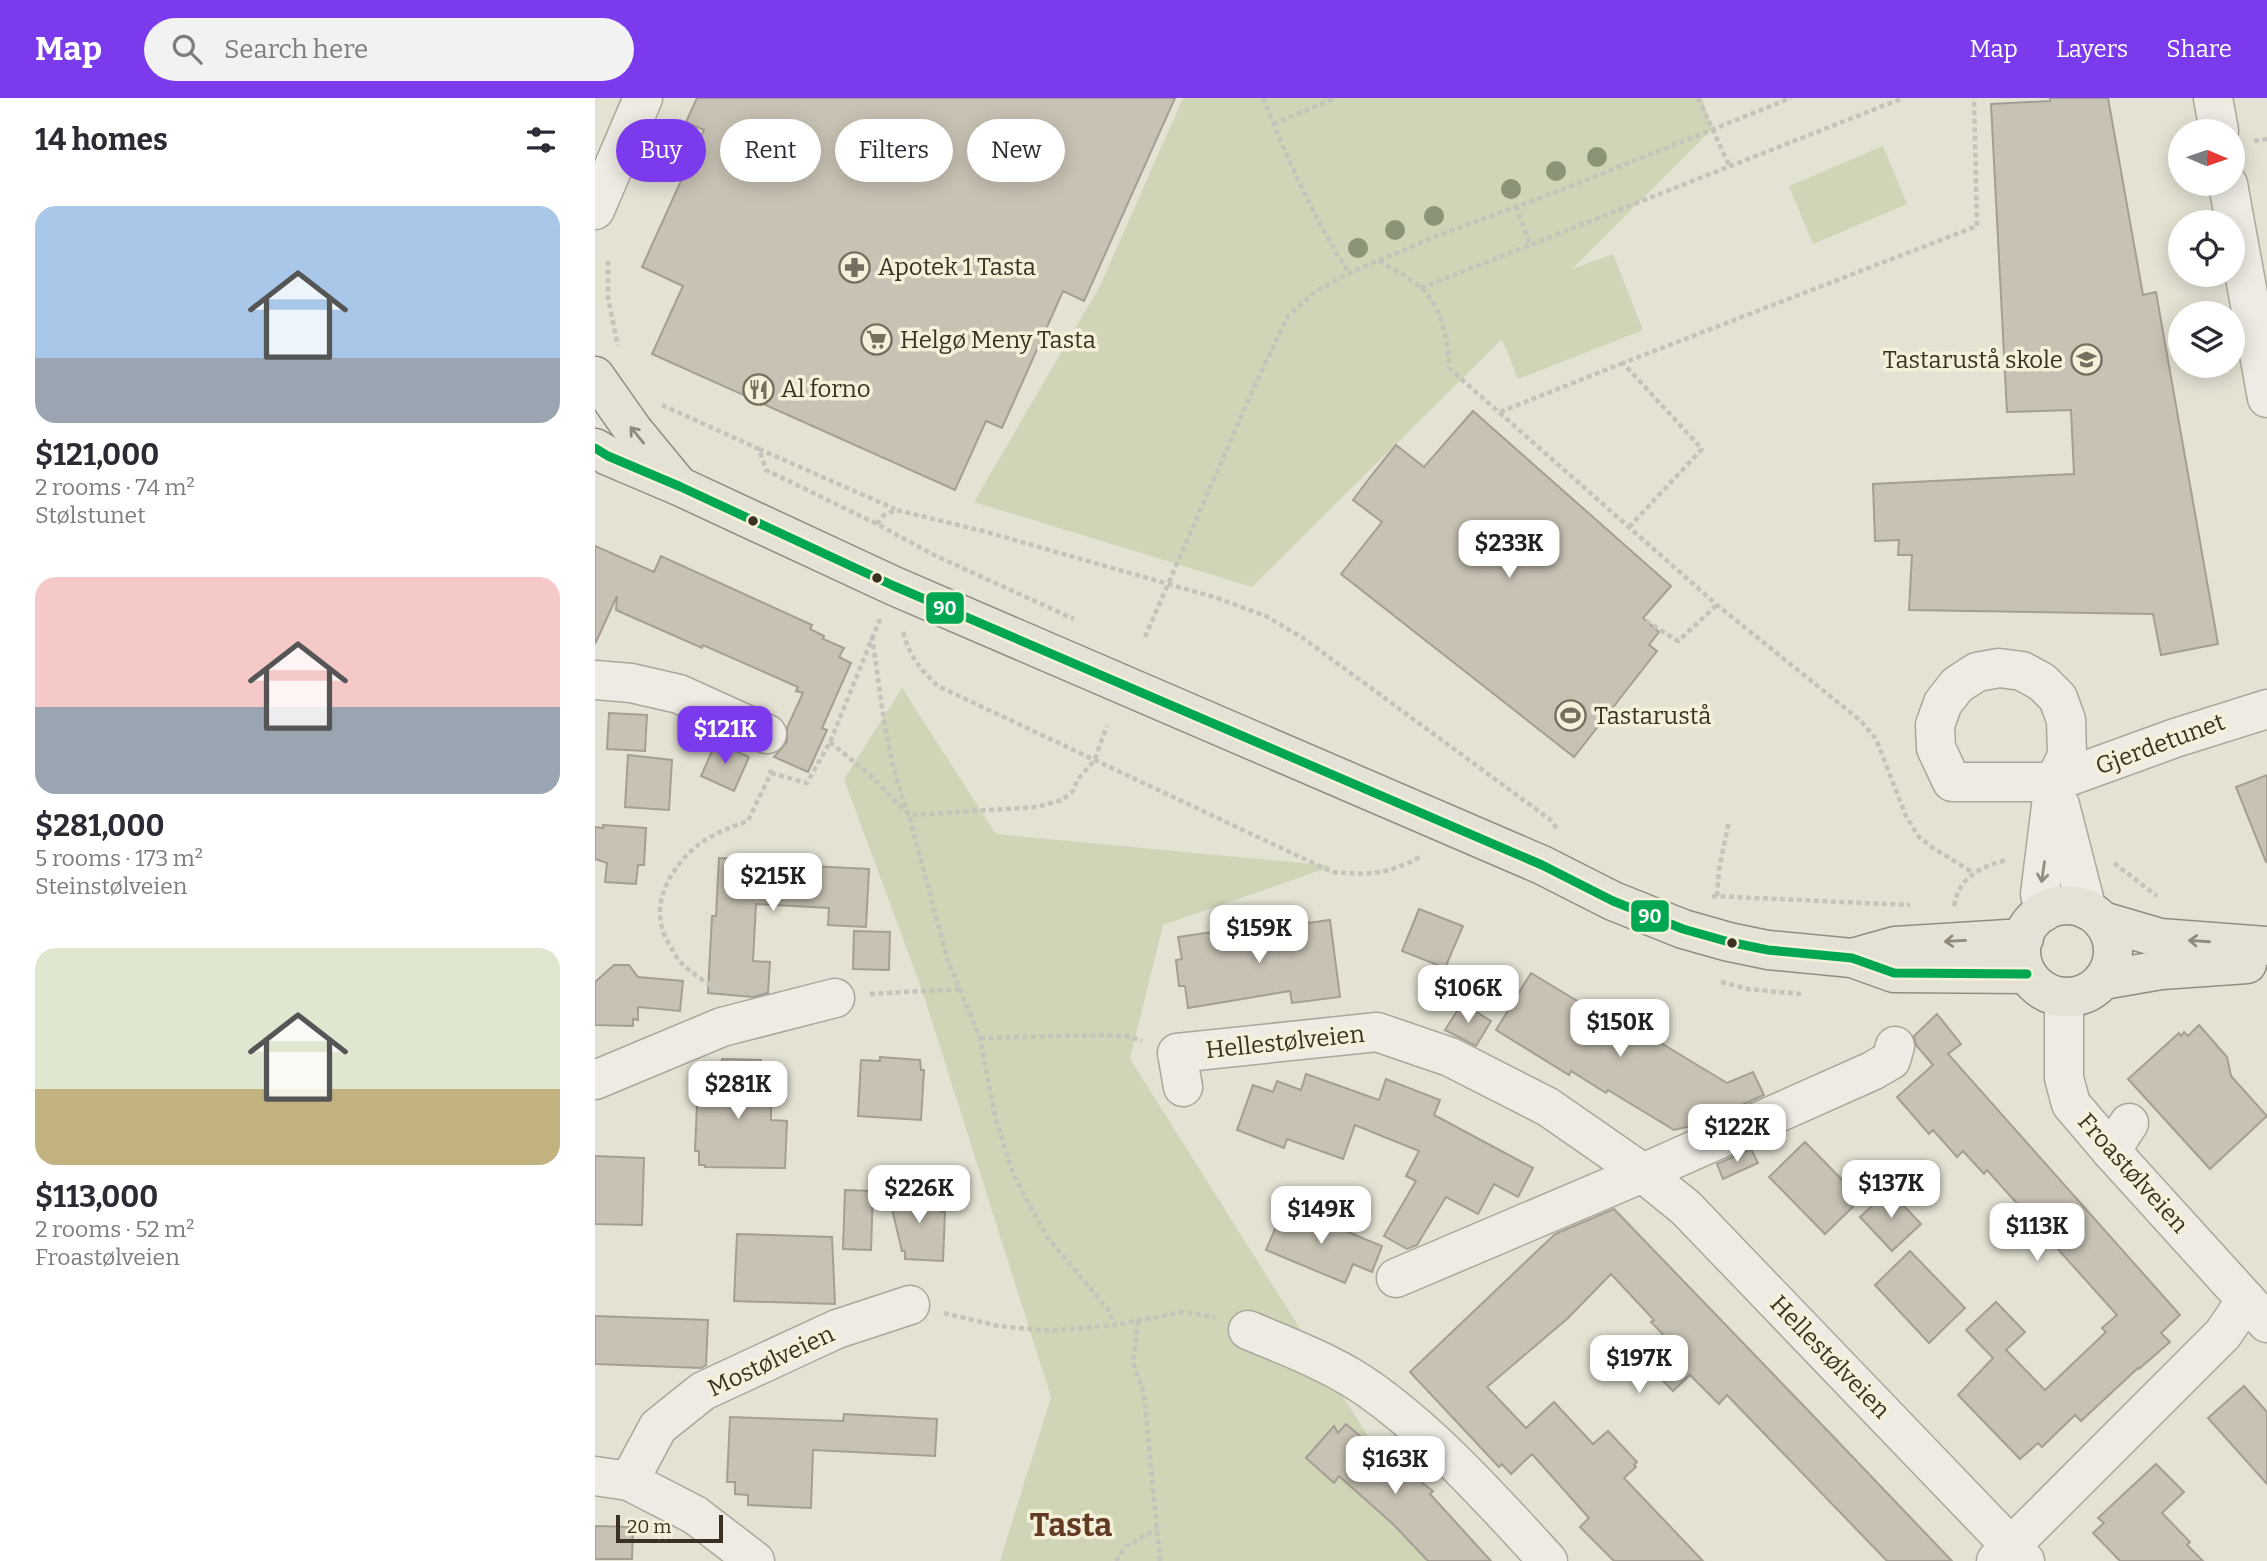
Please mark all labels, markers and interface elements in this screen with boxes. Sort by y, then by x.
search box [144,18,634,81]
text: Map [35,29,102,69]
icon: search [168,30,206,68]
text: Search here [224,34,368,65]
text: Map [1970,35,2018,63]
text: Layers [2056,35,2128,63]
text: Share [2166,35,2232,63]
chip: Buy [616,119,706,182]
chip: Rent [720,119,821,182]
chip: Filters [835,119,953,182]
chip: New [967,119,1065,182]
north arrow [2168,119,2245,196]
map controls [2168,119,2245,378]
icon: filters [522,121,560,159]
text: 14 homes [35,122,168,158]
button: locate [2168,210,2245,287]
pharmacy icon: Apotek 1 Tasta [838,250,872,284]
icon: home [235,252,361,378]
place label: Apotek 1 Tasta [878,253,1036,281]
button: layers [2168,301,2245,378]
supermarket icon: Helgø Meny Tasta [860,323,894,357]
place label: Helgø Meny Tasta [900,326,1096,354]
school or university icon: Tastarustå skole [2069,343,2103,377]
place label: Tastarustå skole [1883,346,2063,374]
restaurant icon: Al forno [741,372,775,406]
place label: Al forno [781,375,871,403]
one-way arrow [629,427,645,445]
text: $121,000 [35,437,159,473]
text: 2 rooms · 74 m² [35,473,195,501]
text: Stølstunet [35,501,145,529]
unlabelled marker [746,514,760,528]
pin: $233K [1460,520,1558,580]
text: $233K [1474,529,1544,557]
unlabelled marker [870,571,884,585]
line badge: 90 [925,591,965,625]
text: 90 [933,597,957,620]
icon: home [235,623,361,749]
sports icon: Tastarustå [1554,699,1588,733]
place label: Tastarustå [1594,702,1711,730]
pin: $121K [676,706,774,766]
street label: Gjerdetunet [2092,708,2229,780]
text: $121K [693,715,757,743]
text: $281,000 [35,808,165,844]
text: 5 rooms · 173 m² [35,844,203,872]
pin: $215K [724,854,822,913]
one-way arrow [2037,860,2050,883]
text: $215K [740,862,806,890]
text: Steinstølveien [35,872,187,900]
line badge: 90 [1630,899,1670,933]
text: 90 [1638,905,1662,928]
pin: $159K [1210,906,1308,965]
text: $159K [1226,914,1292,942]
one-way arrow [2188,934,2211,947]
one-way arrow [1944,935,1967,948]
unlabelled marker [1725,936,1739,950]
pin: $106K [1419,965,1517,1025]
text: $106K [1434,974,1502,1002]
icon: home [235,994,361,1120]
pin: $150K [1571,1000,1669,1059]
text: $150K [1586,1008,1654,1036]
street label: Hellestølveien [1204,1020,1366,1064]
pin: $281K [689,1062,787,1121]
text: $281K [704,1070,772,1098]
pin: $122K [1688,1104,1786,1164]
street label: Froastølveien [2072,1108,2194,1238]
text: $122K [1704,1113,1770,1141]
pin: $137K [1842,1160,1940,1220]
pin: $226K [870,1166,968,1225]
text: $137K [1858,1169,1924,1197]
text: $226K [884,1174,954,1202]
text: $113,000 [35,1179,158,1215]
pin: $149K [1272,1186,1370,1246]
text: $149K [1287,1195,1355,1223]
pin: $113K [1988,1204,2086,1263]
text: $113K [2006,1212,2068,1240]
text: 2 rooms · 52 m² [35,1215,194,1243]
text: Froastølveien [35,1243,180,1271]
street label: Hellestølveien [1764,1290,1896,1424]
street label: Mostølveien [704,1320,838,1402]
pin: $197K [1590,1336,1688,1395]
text: $197K [1606,1344,1672,1372]
pin: $163K [1346,1436,1444,1496]
text: $163K [1362,1445,1428,1473]
district label: Tasta [1030,1506,1112,1544]
scale bar [616,1512,723,1544]
text: 20 m [627,1515,671,1538]

